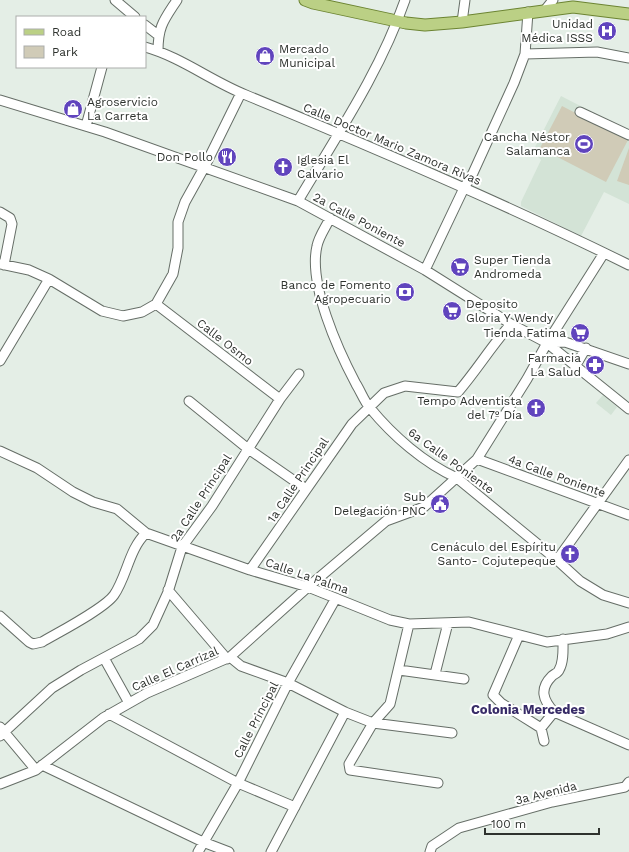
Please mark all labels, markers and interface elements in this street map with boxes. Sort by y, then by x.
legend [16,16,146,68]
place label: Unidad Médica ISSS [521,17,593,45]
hospital icon: Unidad Médica ISSS [596,20,618,42]
text: Road [52,25,81,39]
place label: Mercado Municipal [279,42,335,70]
text: Park [52,45,78,59]
shop icon: Mercado Municipal [254,45,276,67]
place label: Agroservicio La Carreta [87,95,158,123]
shop icon: Agroservicio La Carreta [62,98,84,120]
street label: Calle Doctor Mario Zamora Rivas [301,100,483,188]
place label: Cancha Néstor Salamanca [484,130,570,158]
sports icon: Cancha Néstor Salamanca [573,133,595,155]
restaurant icon: Don Pollo [216,146,238,168]
place label: Don Pollo [157,150,213,164]
place label: Iglesia El Calvario [297,153,349,181]
church icon: Iglesia El Calvario [272,156,294,178]
street label: 2a Calle Poniente [311,190,407,250]
place label: Super Tienda Andromeda [474,253,551,281]
supermarket icon: Super Tienda Andromeda [449,256,471,278]
place label: Banco de Fomento Agropecuario [281,278,391,306]
bank icon: Banco de Fomento Agropecuario [394,281,416,303]
place label: Deposito Gloria Y Wendy [466,297,554,325]
supermarket icon: Deposito Gloria Y Wendy [441,300,463,322]
street label: Calle Osmo [194,316,256,368]
supermarket icon: Tienda Fatima [569,322,591,344]
place label: Tienda Fatima [484,326,566,340]
place label: Farmacia La Salud [528,351,581,379]
pharmacy icon: Farmacia La Salud [584,354,606,376]
place label: Tempo Adventista del 7º Día [417,394,522,422]
church icon: Tempo Adventista del 7º Día [525,397,547,419]
street label: 6a Calle Poniente [405,425,497,497]
street label: 1a Calle Principal [264,435,332,525]
street label: 2a Calle Principal [167,451,235,544]
street label: 4a Calle Poniente [506,452,608,500]
place label: Sub Delegación PNC [334,490,426,518]
public building icon: Sub Delegación PNC [429,493,451,515]
place label: Cenáculo del Espíritu Santo- Cojutepeque [431,540,556,568]
church icon: Cenáculo del Espíritu Santo- Cojutepeque [559,543,581,565]
street label: Calle La Palma [264,555,351,597]
street label: Calle El Carrizal [130,644,221,694]
street label: Calle Principal [231,679,281,761]
district label: Colonia Mercedes [471,702,585,717]
street label: 3a Avenida [514,779,578,807]
scale bar [485,810,599,836]
text: 100 m [491,817,526,831]

